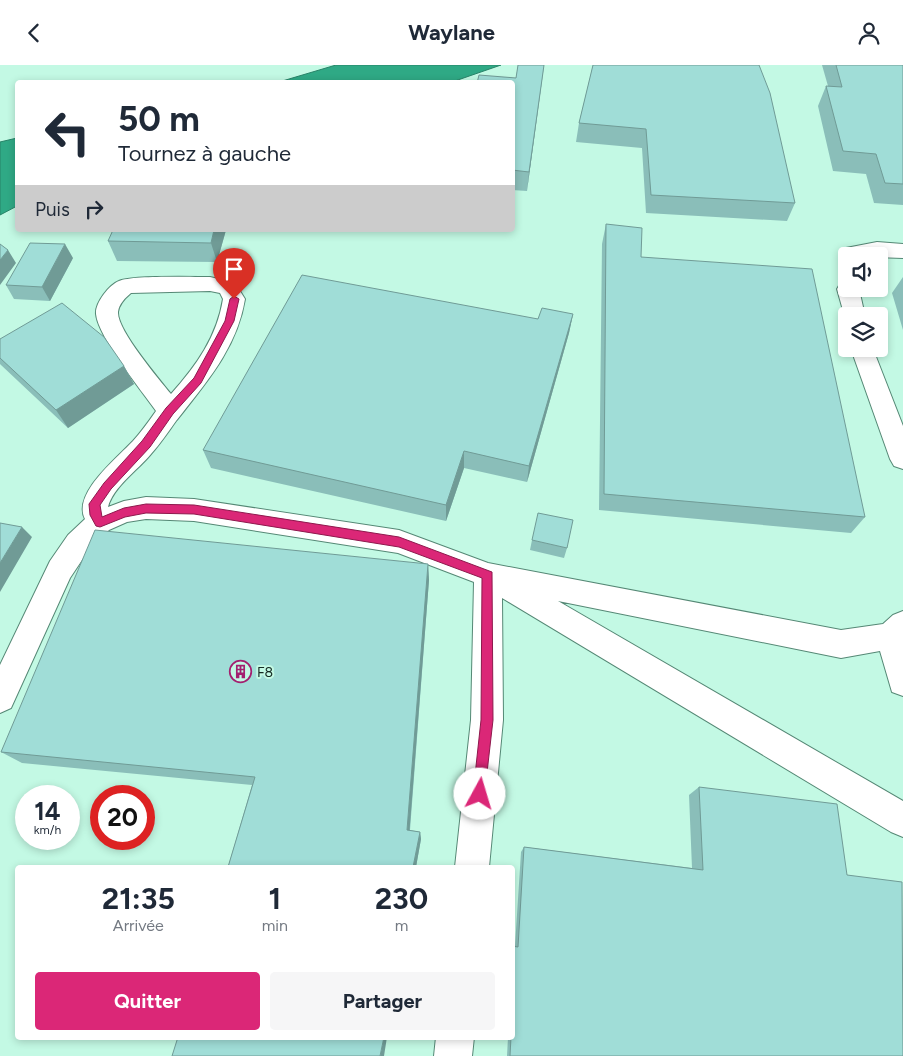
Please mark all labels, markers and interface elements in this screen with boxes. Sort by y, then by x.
icon: back [20,19,48,47]
text: Waylane [408,19,495,46]
icon: person [855,19,883,47]
text: 50 m [118,98,200,140]
icon: left [35,100,100,165]
text: Tournez à gauche [118,140,291,167]
icon: right [80,195,108,223]
text: Puis [35,198,70,221]
map controls [838,247,888,357]
button: sound [838,247,888,297]
pin [213,248,255,299]
icon: arrive [220,255,248,283]
button: layers [838,307,888,357]
building icon: F8 [229,660,253,684]
place label: F8 [257,664,273,681]
position arrow [453,767,505,819]
speed limit sign: 20 [90,785,155,850]
text: 14 [34,796,61,826]
text: km/h [34,823,61,837]
text: 21:35 [102,880,175,917]
text: 1 [269,880,281,917]
text: 230 [375,880,428,917]
text: Arrivée [113,916,164,935]
text: min [262,916,288,935]
text: m [395,916,408,935]
button: Quitter [35,972,260,1030]
button: Partager [270,972,495,1030]

